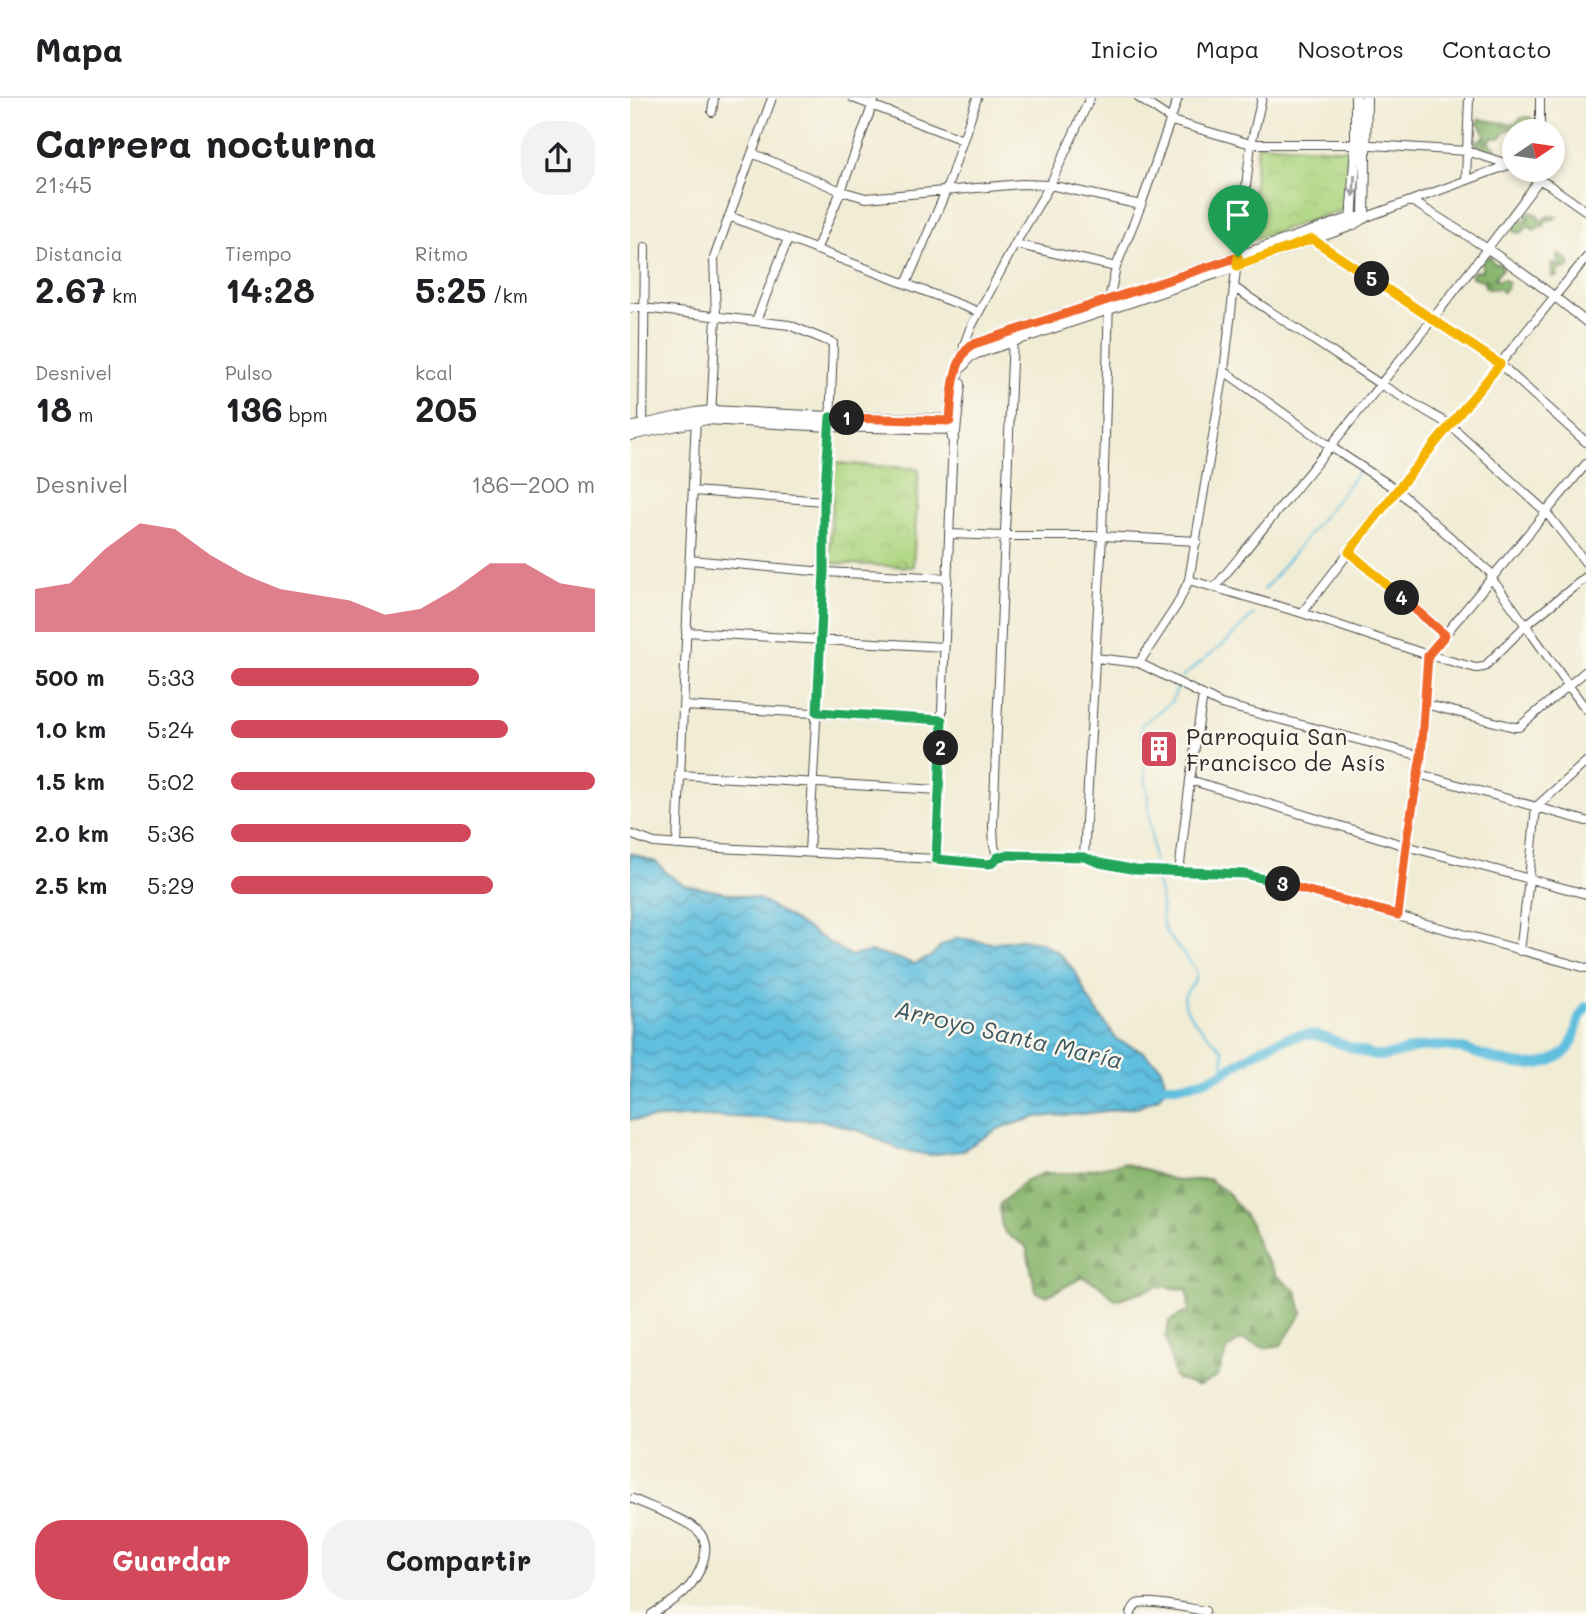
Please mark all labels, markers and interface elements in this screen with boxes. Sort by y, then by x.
text: Mapa [35,27,123,70]
text: Inicio [1091,33,1158,64]
text: Mapa [1196,33,1260,64]
text: Nosotros [1298,33,1404,64]
text: Contacto [1442,33,1551,64]
text: Carrera nocturna [35,118,377,168]
north arrow [1502,119,1564,182]
map controls [1502,119,1565,182]
button: share [521,121,595,195]
text: 21:45 [35,169,92,199]
one-way arrow [1347,174,1360,197]
pin [1208,185,1268,257]
icon: arrive [1219,196,1257,234]
text: Distancia [35,241,123,266]
text: Tiempo [225,241,291,266]
text: Ritmo [415,241,468,266]
pin: 5 [1354,262,1390,296]
text: 2.67 [35,266,106,312]
text: 14:28 [225,266,315,312]
text: 5:25 [415,266,487,312]
text: 5 [1366,266,1377,291]
text: km [106,283,137,308]
text: /km [487,283,528,308]
text: Desnivel [35,360,112,385]
text: Pulso [225,360,272,385]
text: kcal [415,360,453,385]
text: 18 [35,385,72,431]
text: 136 [225,385,283,431]
text: 205 [415,385,478,431]
pin: 1 [830,400,864,436]
text: m [72,402,93,427]
text: bpm [283,402,328,427]
text: 1 [842,405,851,430]
text: Desnivel [35,469,128,499]
text: 186–200 m [471,469,595,499]
pin: 4 [1384,580,1420,616]
text: 4 [1395,585,1408,610]
text: 500 m [35,662,105,692]
text: 5:33 [147,662,195,692]
text: 1.0 km [35,714,106,744]
text: 5:24 [147,714,194,744]
place label: Parroquia San Francisco de Asís [1186,721,1385,777]
building icon: Parroquia San Francisco de Asís [1138,728,1180,770]
pin: 2 [924,730,958,766]
text: 2 [935,735,946,760]
text: 1.5 km [35,766,105,796]
text: 5:02 [147,766,195,796]
text: 2.0 km [35,818,109,848]
text: 5:36 [147,818,195,848]
pin: 3 [1266,866,1300,902]
text: 2.5 km [35,870,107,900]
text: 5:29 [147,870,194,900]
text: 3 [1277,871,1288,896]
water label: Arroyo Santa María [892,993,1126,1075]
button: Guardar [35,1520,308,1600]
button: Compartir [322,1520,595,1600]

